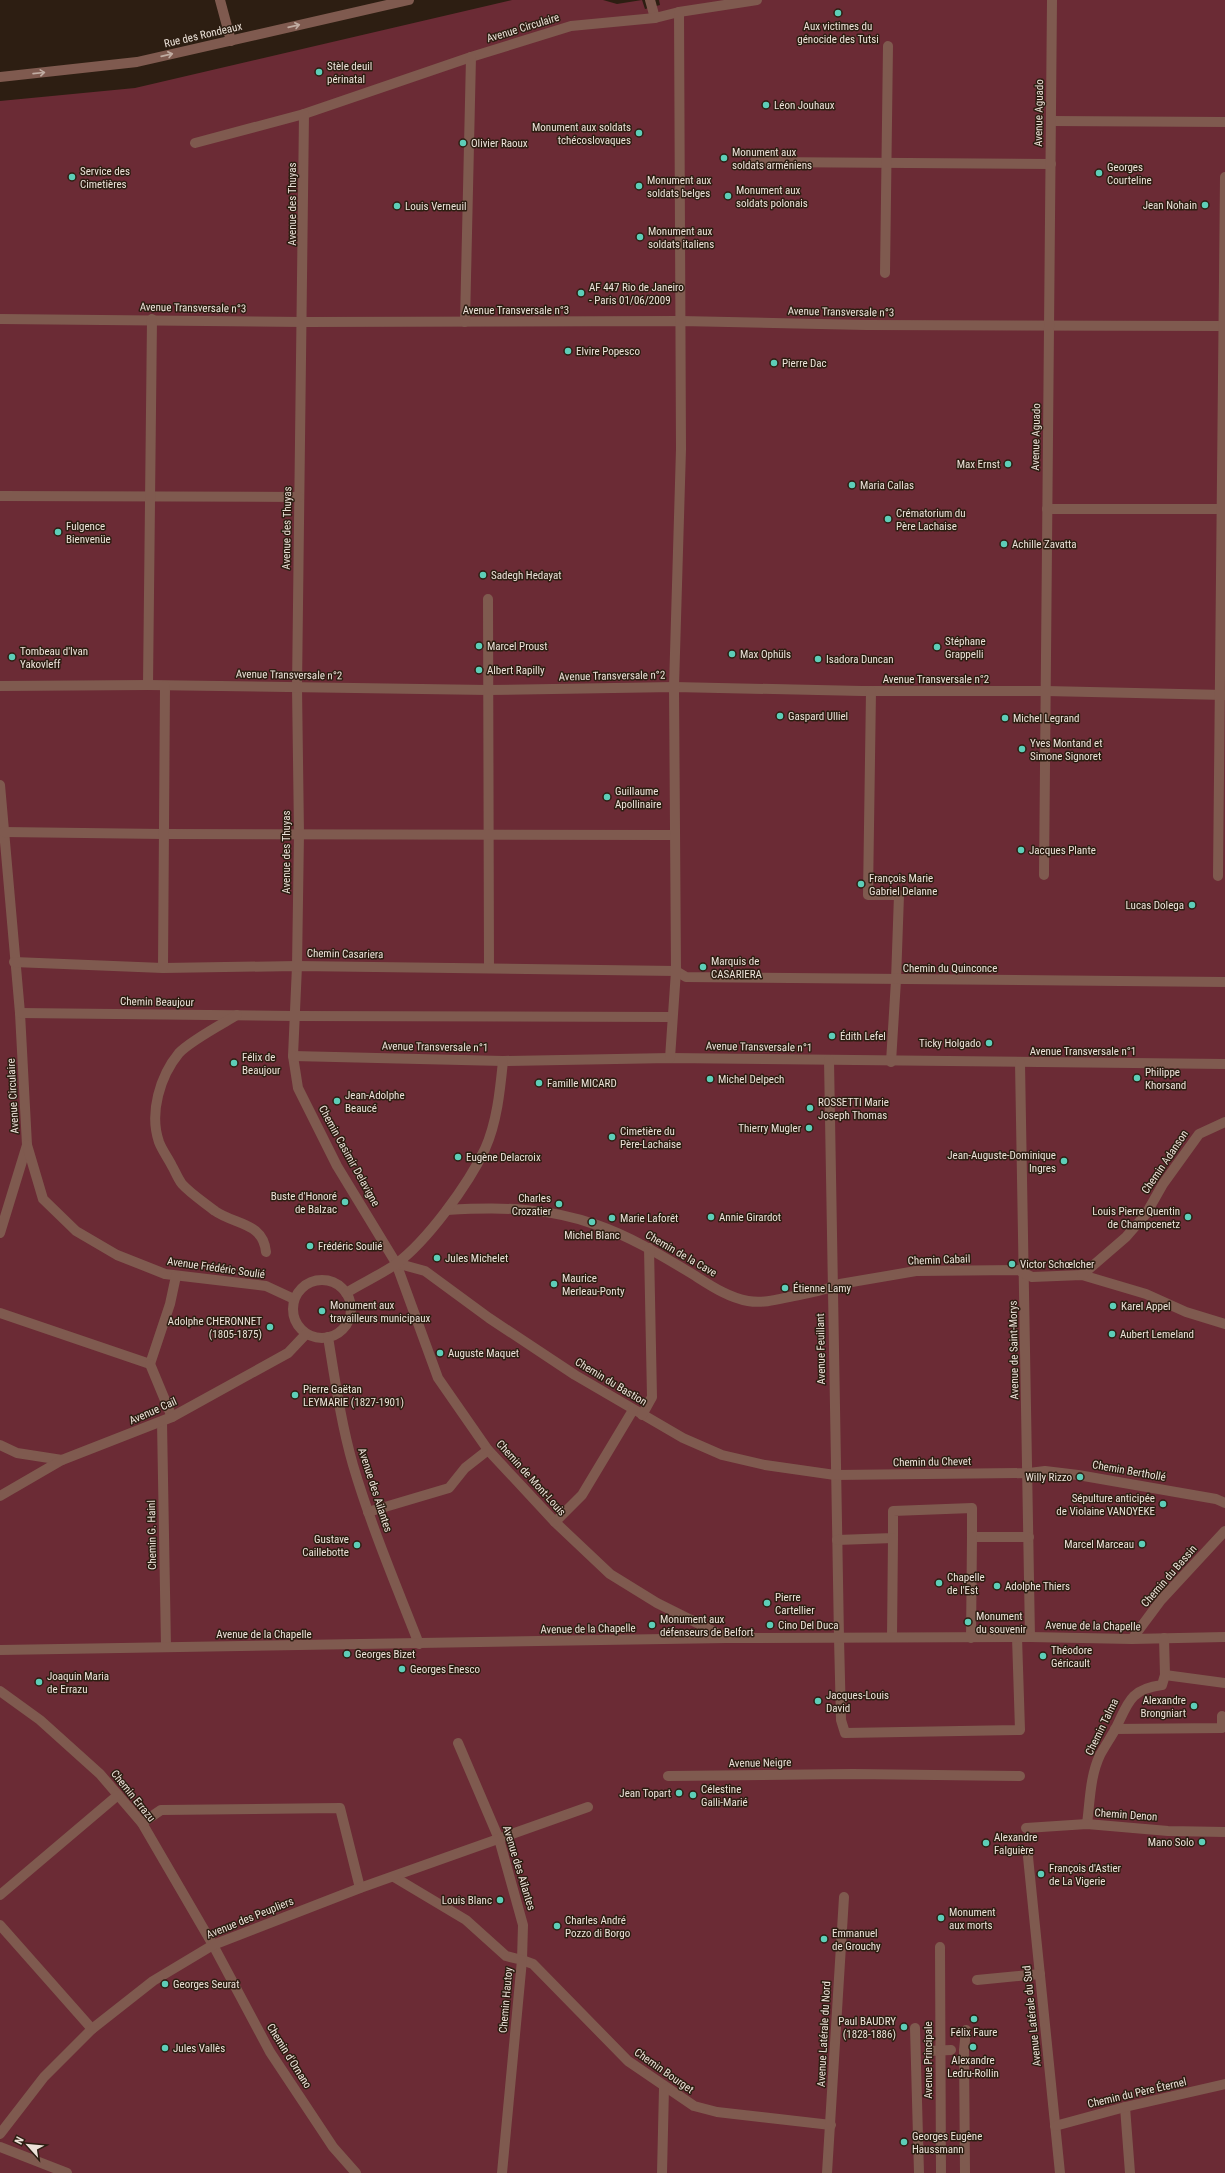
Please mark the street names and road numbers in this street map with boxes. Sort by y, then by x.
street label: Avenue Circulaire [485,11,561,45]
street label: Rue des Rondeaux [163,20,243,50]
street label: Avenue Aguado [1032,79,1046,147]
street label: Avenue des Thuyas [286,162,299,246]
street label: Avenue Transversale n°3 [140,301,246,315]
street label: Avenue Transversale n°3 [463,304,569,317]
street label: Avenue Transversale n°3 [788,305,894,319]
street label: Avenue Aguado [1029,403,1043,471]
street label: Avenue des Thuyas [280,486,294,570]
street label: Avenue Transversale n°2 [236,668,342,682]
street label: Avenue Transversale n°2 [559,669,665,683]
street label: Avenue Transversale n°2 [883,673,989,686]
street label: Avenue des Thuyas [280,810,293,894]
street label: Chemin Casariera [307,947,383,961]
street label: Chemin du Quinconce [903,962,997,975]
street label: Chemin Beaujour [120,995,195,1009]
street label: Avenue Transversale n°1 [382,1040,488,1054]
street label: Avenue Transversale n°1 [706,1040,812,1054]
street label: Avenue Transversale n°1 [1030,1045,1136,1058]
street label: Avenue Circulaire [5,1058,21,1134]
street label: Chemin Casimir Delavigne [316,1103,382,1209]
street label: Chemin Adanson [1139,1128,1191,1196]
street label: Chemin de la Cave [643,1228,719,1280]
street label: Chemin Cabail [907,1252,971,1268]
street label: Avenue Frédéric Soulié [166,1255,266,1281]
street label: Avenue de Saint-Morys [1007,1300,1021,1400]
street label: Avenue Feuillant [814,1313,828,1385]
street label: Chemin du Bastion [573,1355,649,1409]
street label: Avenue Cail [127,1395,179,1427]
street label: Chemin de Mont-Louis [494,1438,568,1518]
street label: Avenue des Ailantes [355,1446,395,1534]
street label: Chemin du Chevet [893,1455,971,1469]
street label: Chemin Berthollé [1091,1458,1167,1484]
street label: Chemin G. Hainl [145,1500,159,1570]
street label: Chemin du Bassin [1139,1542,1199,1610]
street label: Avenue de la Chapelle [1045,1619,1141,1633]
street label: Avenue de la Chapelle [540,1622,636,1636]
street label: Avenue de la Chapelle [216,1628,312,1641]
street label: Chemin Talma [1083,1696,1121,1758]
street label: Avenue Neigre [729,1756,791,1770]
street label: Chemin Errazu [108,1768,158,1824]
street label: Chemin Denon [1094,1806,1158,1824]
street label: Avenue des Ailantes [500,1824,538,1912]
street label: Avenue des Peupliers [205,1895,295,1941]
street label: Avenue Latérale du Sud [1020,1965,1044,2067]
street label: Chemin Hautoy [497,1966,515,2033]
street label: Avenue Latérale du Nord [815,1981,833,2087]
street label: Chemin d'Ornano [264,2021,314,2091]
street label: Avenue Principale [922,2021,935,2099]
street label: Chemin Bourget [632,2046,696,2096]
street label: Chemin du Père Éternel [1086,2075,1188,2111]

